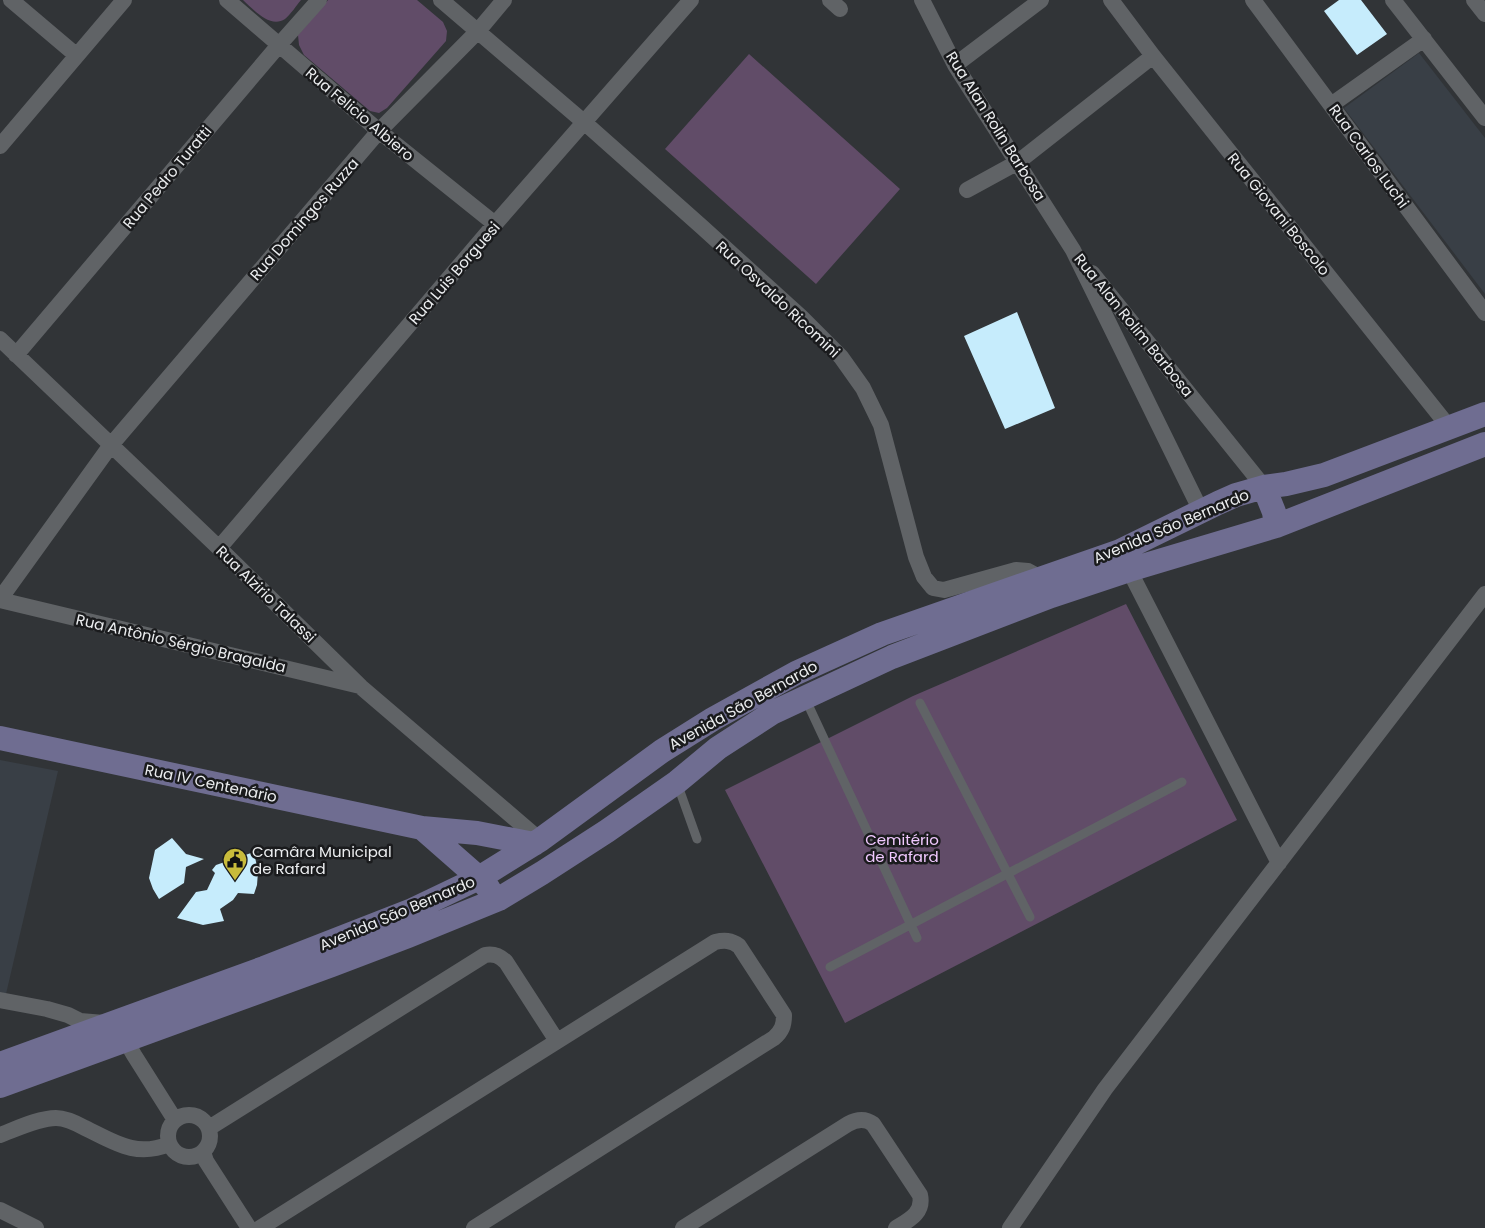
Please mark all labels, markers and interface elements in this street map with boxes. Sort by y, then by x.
street label: Rua Alan Rolin Barbosa [941,47,1051,205]
street label: Rua Felicio Albiero [301,62,419,166]
street label: Rua Carlos Luchi [1324,100,1414,212]
street label: Rua Pedro Turatti [118,121,216,233]
street label: Rua Giovani Boscolo [1223,148,1335,280]
street label: Rua Domingos Ruzza [245,153,363,285]
street label: Rua Luis Borguesi [404,217,504,329]
street label: Rua Osvaldo Ricomini [711,236,845,362]
street label: Rua Alan Rolim Barbosa [1070,249,1198,401]
street label: Avenida São Bernardo [1090,484,1252,568]
street label: Rua Alzirio Talassi [211,541,321,647]
street label: Rua Antônio Sérgio Bragalda [74,609,288,677]
street label: Avenida São Bernardo [665,655,821,755]
street label: Rua IV Centenário [143,759,279,807]
park label: Cemitério de Rafard [865,829,939,867]
place label: Camâra Municipal de Rafard [252,841,392,879]
public building icon: Camâra Municipal de Rafard [222,847,248,881]
street label: Avenida São Bernardo [316,871,478,955]

